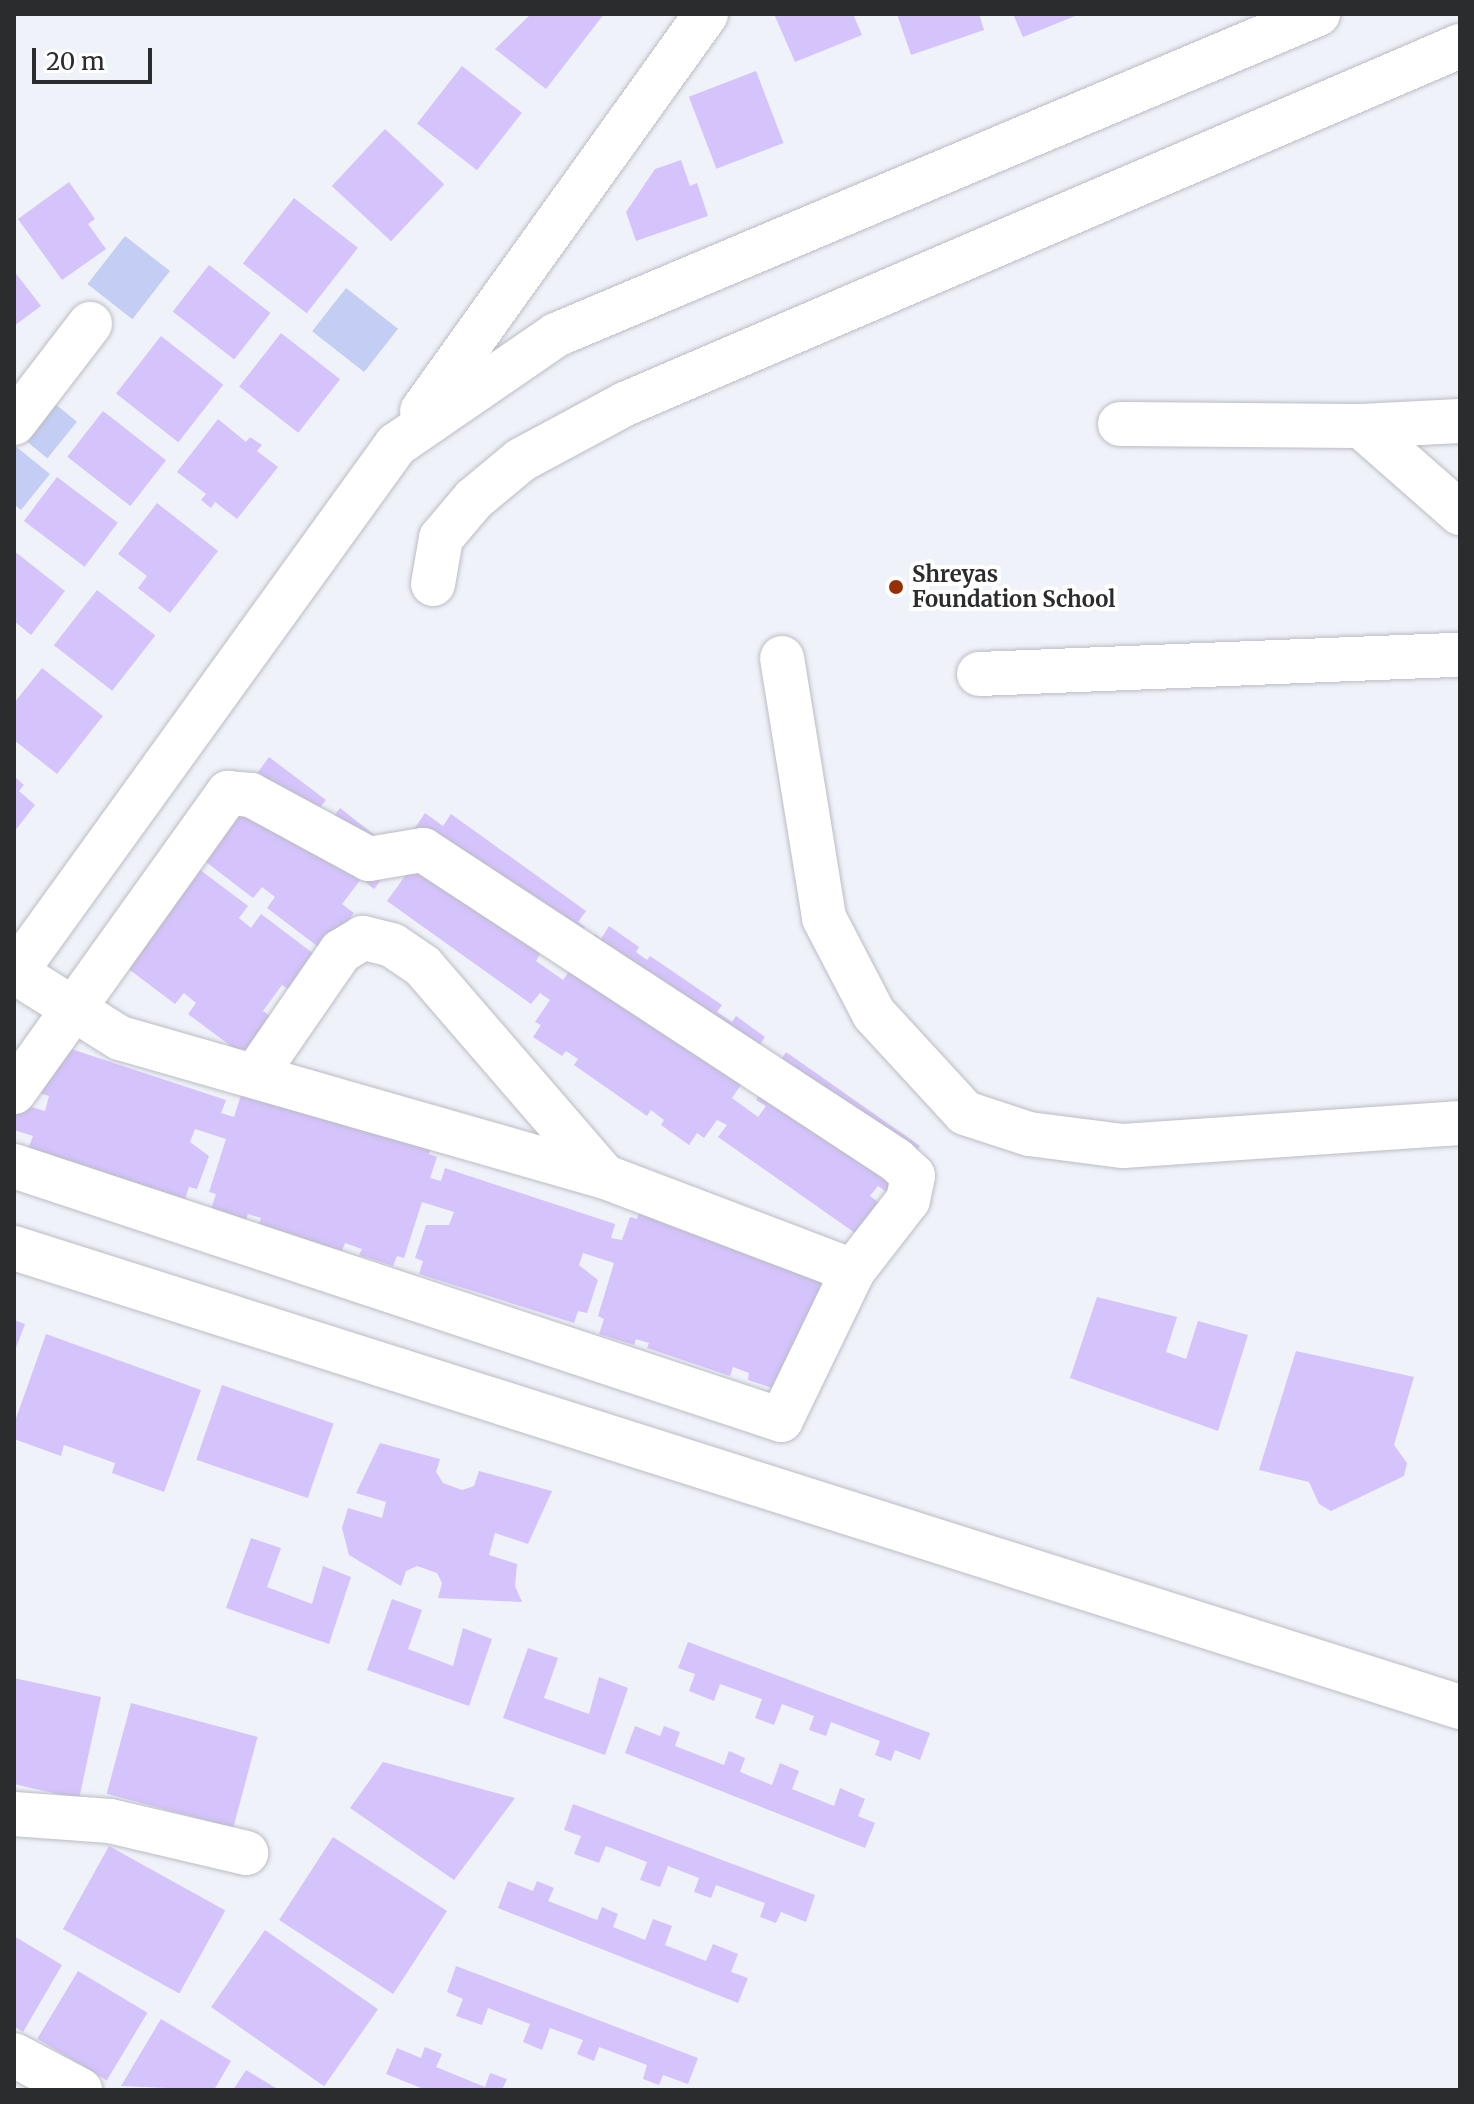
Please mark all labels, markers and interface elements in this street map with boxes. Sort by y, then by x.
scale bar [36,32,156,82]
text: 20 m [46,46,105,77]
place label: Shreyas Foundation School [912,561,1115,612]
marker: Shreyas Foundation School [887,578,905,596]

